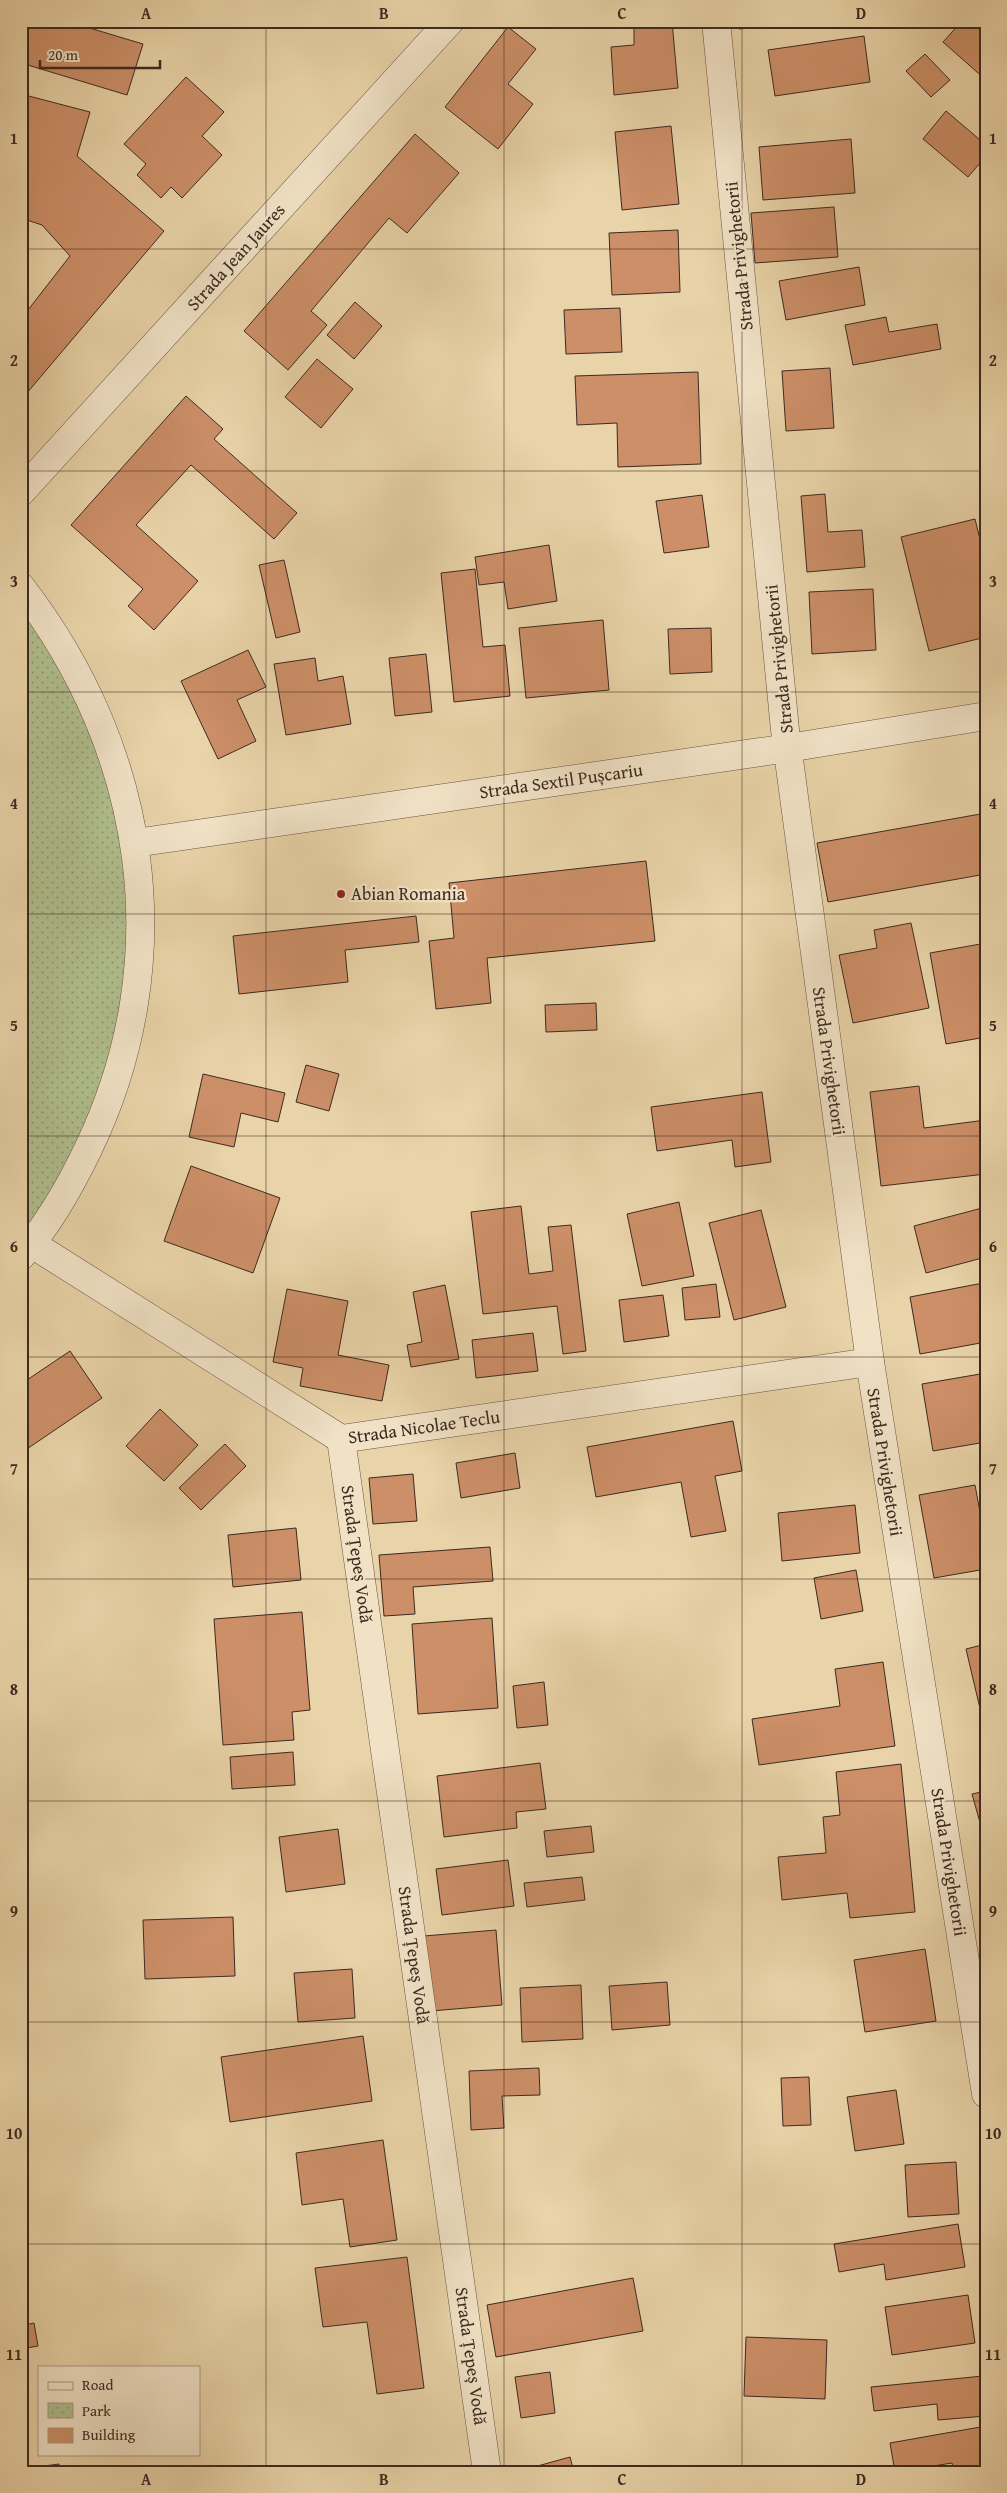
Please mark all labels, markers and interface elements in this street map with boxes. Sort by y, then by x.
text: A [141,1,152,25]
text: B [379,1,389,25]
text: C [617,1,627,25]
text: D [856,1,866,25]
scale bar [40,38,160,70]
text: 20 m [48,44,79,65]
text: 1 [10,126,18,150]
text: 1 [989,126,997,150]
street label: Strada Privighetorii [717,180,760,332]
street label: Strada Jean Jaures [180,197,291,316]
text: 2 [10,348,18,372]
text: 2 [989,348,997,372]
text: 3 [10,569,18,593]
text: 3 [989,569,997,593]
street label: Strada Privighetorii [757,583,800,735]
street label: Strada Sextil Pușcariu [477,756,645,805]
text: 4 [10,791,18,815]
text: 4 [989,791,997,815]
place label: Abian Romania [351,880,466,907]
marker: Abian Romania [335,888,347,900]
street label: Strada Privighetorii [806,985,853,1137]
text: 5 [10,1013,18,1037]
text: 5 [989,1013,997,1037]
text: 6 [10,1234,18,1258]
text: 6 [989,1234,997,1258]
street label: Strada Privighetorii [860,1386,911,1538]
street label: Strada Nicolae Teclu [346,1402,502,1451]
text: 7 [10,1456,18,1480]
text: 7 [989,1456,997,1480]
street label: Strada Țepeș Vodă [334,1483,381,1625]
text: 8 [10,1677,18,1701]
text: 8 [989,1677,997,1701]
street label: Strada Privighetorii [924,1786,975,1938]
street label: Strada Țepeș Vodă [391,1884,438,2026]
text: 9 [10,1899,18,1923]
text: 9 [989,1899,997,1923]
text: 10 [6,2121,22,2145]
text: 10 [985,2121,1001,2145]
street label: Strada Țepeș Vodă [448,2285,495,2427]
text: 11 [6,2342,22,2366]
text: 11 [985,2342,1001,2366]
legend [38,2366,200,2456]
text: Road [82,2374,113,2395]
text: Park [82,2400,111,2421]
text: Building [82,2424,136,2445]
text: A [141,2467,152,2491]
text: B [379,2467,389,2491]
text: C [617,2467,627,2491]
text: D [856,2467,866,2491]

